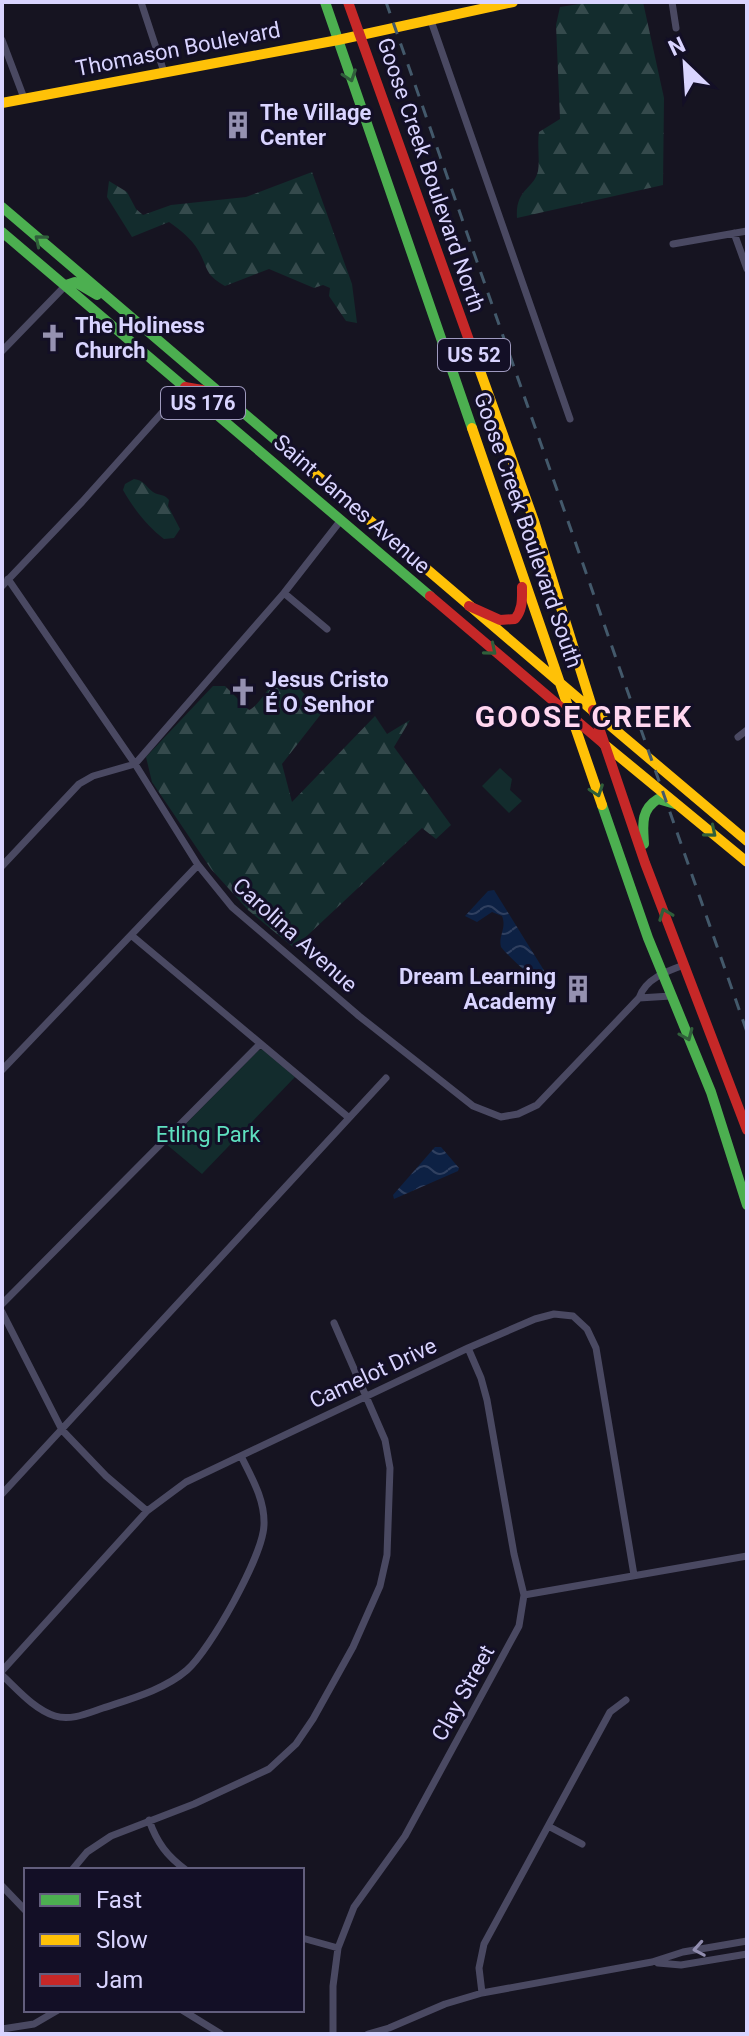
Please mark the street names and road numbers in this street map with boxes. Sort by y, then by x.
street label: Thomason Boulevard [74,17,282,81]
street label: Goose Creek Boulevard North [372,35,490,315]
road number: US 52 [438,339,510,371]
road number: US 176 [161,387,245,419]
street label: Goose Creek Boulevard South [469,389,587,671]
street label: Saint James Avenue [269,429,435,579]
street label: Carolina Avenue [228,873,362,997]
street label: Camelot Drive [306,1333,440,1413]
street label: Clay Street [427,1641,499,1745]

